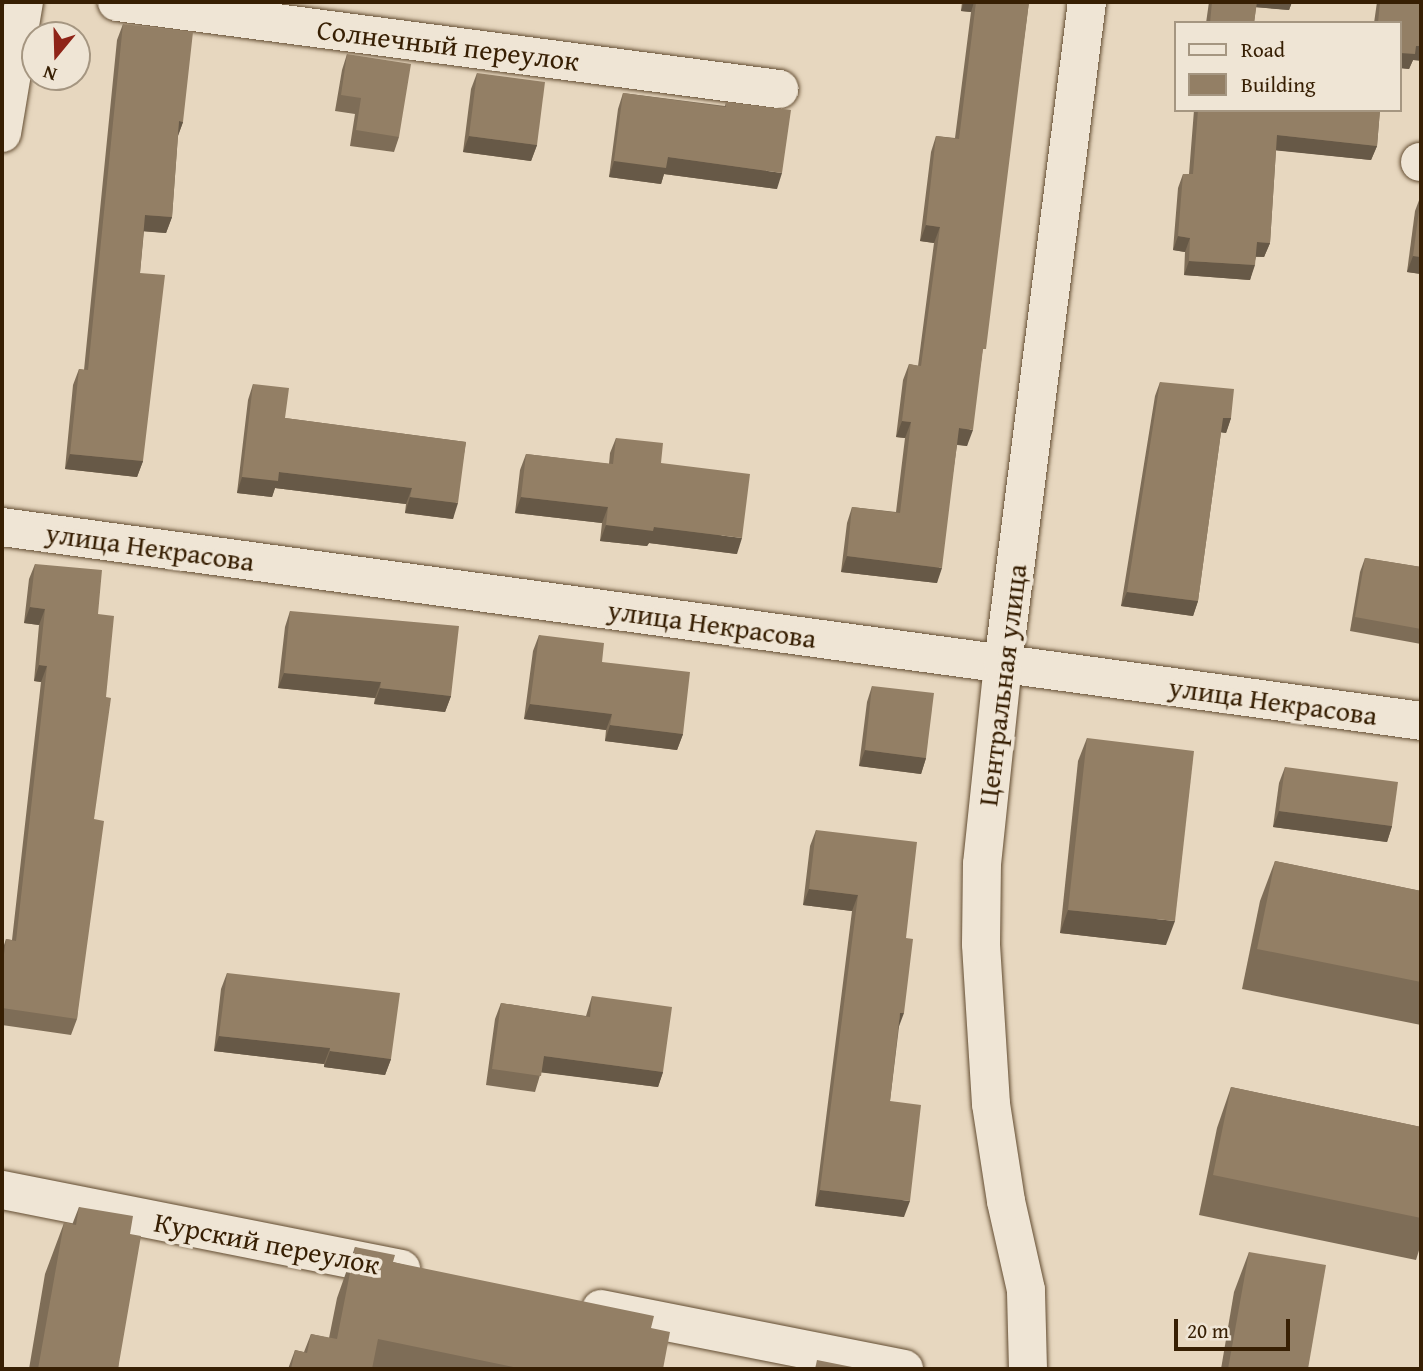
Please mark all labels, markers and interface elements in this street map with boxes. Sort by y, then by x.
street label: Солнечный переулок [315,12,581,78]
north arrow [21,21,91,91]
legend [1174,21,1402,112]
text: Road [1241,34,1285,65]
text: N [39,59,60,89]
text: Building [1241,69,1315,100]
street label: улица Некрасова [44,516,256,578]
street label: Центральная улица [970,562,1034,808]
street label: улица Некрасова [606,593,818,655]
street label: улица Некрасова [1167,670,1379,732]
street label: Курский переулок [151,1205,383,1281]
scale bar [1178,1304,1294,1348]
text: 20 m [1187,1315,1229,1346]

